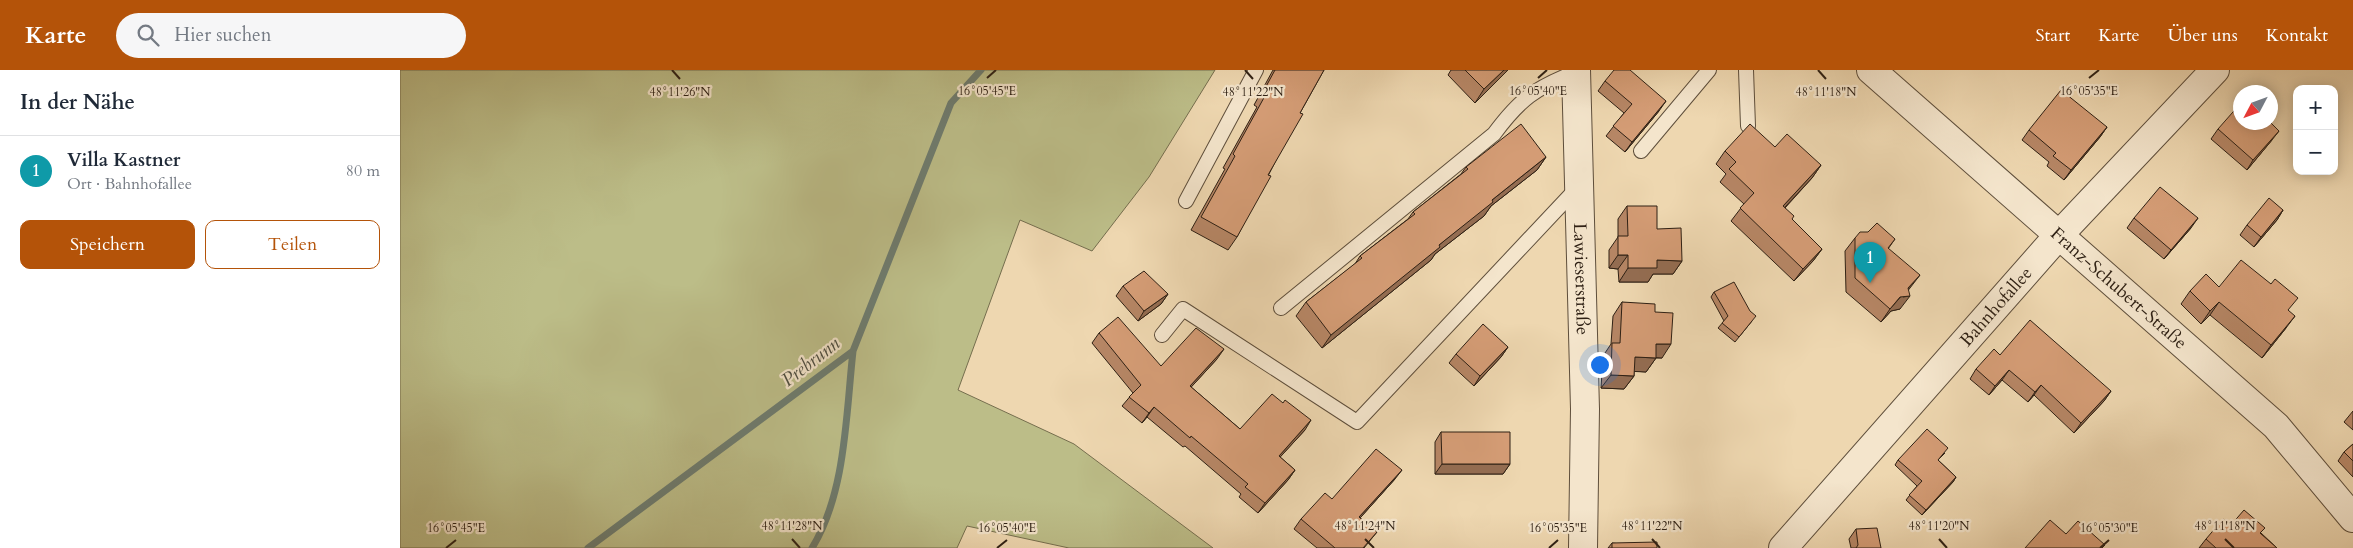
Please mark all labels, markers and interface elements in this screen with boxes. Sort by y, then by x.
search box [116,13,466,58]
text: Karte [25,19,86,52]
icon: search [134,21,162,49]
text: Hier suchen [174,22,272,48]
text: Start [2035,23,2070,48]
text: Karte [2098,23,2140,48]
text: Über uns [2168,23,2238,48]
text: Kontakt [2266,23,2328,48]
text: 16°05'45"E [958,83,1016,99]
text: 16°05'40"E [1509,83,1567,99]
text: 16°05'35"E [2060,83,2118,99]
text: 48°11'26"N [650,84,711,100]
text: 48°11'22"N [1223,84,1284,100]
text: 48°11'18"N [1796,84,1857,100]
north arrow [2233,85,2278,130]
map controls [2293,85,2338,175]
button: + [2293,85,2338,130]
text: In der Nähe [20,88,135,117]
button: − [2293,130,2338,175]
text: Villa Kastner [67,147,180,173]
text: 1 [32,160,40,182]
text: 80 m [346,160,380,182]
text: Ort · Bahnhofallee [67,173,192,195]
button: Speichern [20,220,195,269]
button: Teilen [205,220,380,269]
street label: Franz-Schubert-Straße [2045,221,2192,355]
street label: Lawieserstraße [1567,223,1595,335]
pin: 1 [1854,242,1886,283]
street label: Bahnhofallee [1954,262,2038,352]
water label: Prebrunn [776,330,846,393]
your location [1587,352,1613,378]
text: 48°11'28"N [762,518,823,534]
text: 48°11'24"N [1335,518,1396,534]
text: 48°11'22"N [1622,518,1683,534]
text: 48°11'20"N [1909,518,1970,534]
text: 48°11'18"N [2195,518,2256,534]
text: 16°05'45"E [427,520,485,536]
text: 16°05'40"E [978,520,1036,536]
text: 16°05'35"E [1529,520,1587,536]
text: 16°05'30"E [2080,520,2138,536]

